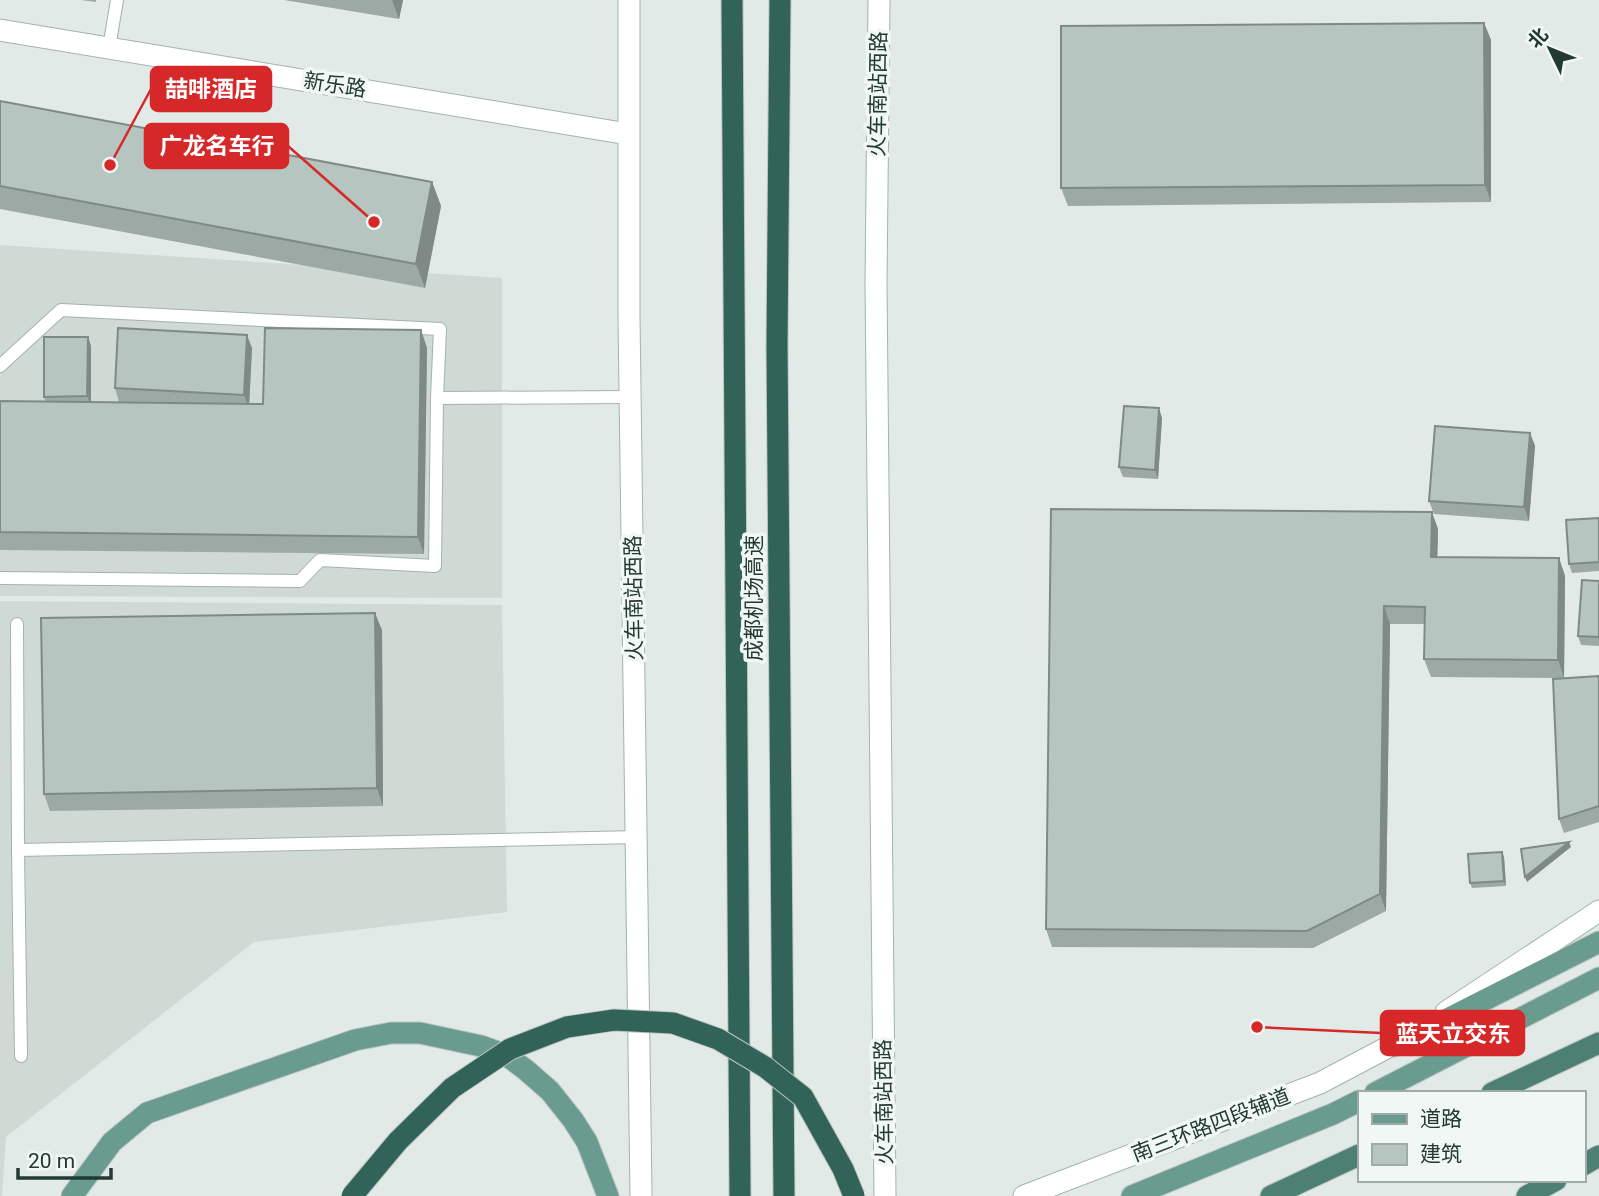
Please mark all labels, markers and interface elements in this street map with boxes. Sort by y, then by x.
north arrow [1515,14,1585,84]
text: 北 [1523,23,1553,53]
street label: 火车南站西路 [865,31,891,157]
callout: 喆啡酒店 [151,67,271,111]
street label: 新乐路 [302,68,368,102]
text: 喆啡酒店 [165,76,257,103]
callout: 广龙名车行 [145,124,288,168]
text: 广龙名车行 [160,133,275,160]
street label: 火车南站西路 [621,535,647,661]
street label: 成都机场高速 [742,535,766,661]
callout: 蓝天立交东 [1381,1011,1524,1055]
text: 蓝天立交东 [1396,1021,1511,1048]
street label: 火车南站西路 [871,1039,897,1165]
street label: 南三环路四段辅道 [1128,1084,1294,1166]
legend [1358,1091,1585,1182]
text: 道路 [1420,1107,1462,1131]
scale bar [18,1136,110,1180]
text: 建筑 [1420,1142,1462,1166]
text: 20 m [28,1149,75,1173]

